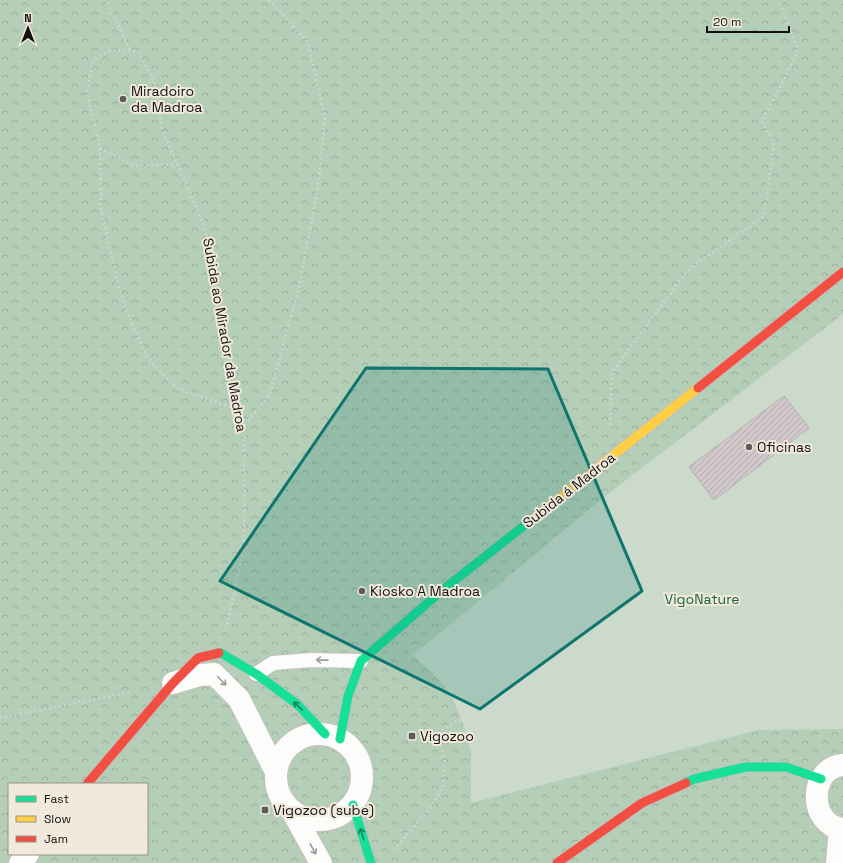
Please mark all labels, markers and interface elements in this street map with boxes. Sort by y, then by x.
north arrow [8,8,48,48]
scale bar [707,8,789,34]
text: N [24,11,32,25]
text: 20 m [713,14,741,30]
place label: Miradoiro da Madroa [131,82,202,116]
marker: Miradoiro da Madroa [118,94,128,104]
street label: Subida ao Mirador da Madroa [199,237,251,433]
place label: Oficinas [757,438,811,456]
marker: Oficinas [744,442,754,452]
street label: Subida á Madroa [519,448,619,532]
place label: Kiosko A Madroa [370,582,480,600]
marker: Kiosko A Madroa [357,586,367,596]
park label: VigoNature [665,590,739,608]
one-way arrow [316,656,329,664]
one-way arrow [217,676,226,686]
one-way arrow [293,702,303,711]
place label: Vigozoo [420,727,474,745]
marker: Vigozoo [407,731,417,741]
legend [8,783,148,855]
text: Fast [44,791,69,807]
place label: Vigozoo (sube) [273,801,374,819]
marker: Vigozoo (sube) [260,805,270,815]
text: Slow [44,811,71,827]
one-way arrow [358,827,365,840]
text: Jam [44,831,68,847]
one-way arrow [310,843,318,855]

